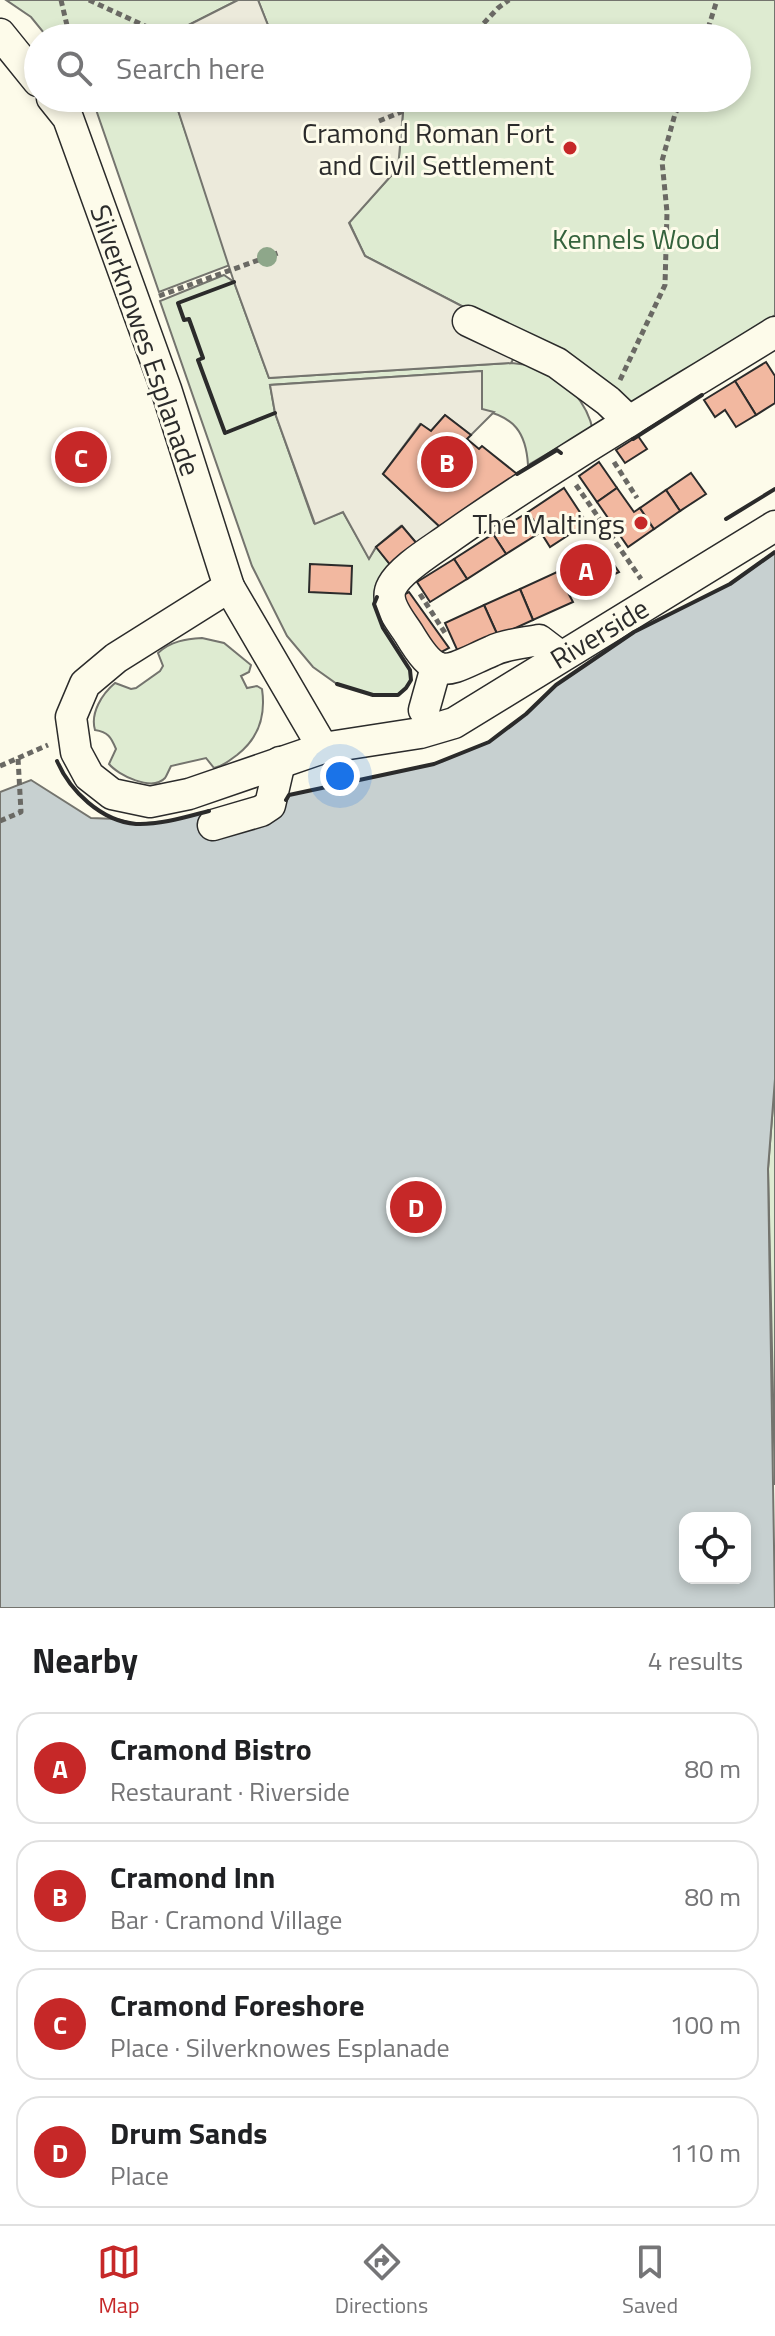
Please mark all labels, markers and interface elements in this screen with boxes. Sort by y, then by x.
search box [24,24,751,112]
text: Search here [116,45,265,91]
icon: search [52,46,96,90]
place label: Cramond Roman Fort and Civil Settlement [302,111,554,186]
marker: Cramond Roman Fort and Civil Settlement [561,139,579,157]
street label: Silverknowes Esplanade [79,199,213,481]
park label: Kennels Wood [552,217,720,260]
pin: C [55,427,107,487]
pin: B [421,432,473,492]
place label: The Maltings [473,502,625,545]
marker: The Maltings [632,514,650,532]
pin: A [560,540,612,600]
street label: Riverside [541,587,657,679]
your location [320,756,360,796]
pin: D [390,1177,442,1237]
map controls [679,1512,751,1584]
button: locate [679,1512,751,1584]
text: Nearby [32,1634,138,1686]
text: 4 results [648,1641,743,1680]
text: Cramond Bistro [110,1726,312,1772]
text: A [52,1749,68,1788]
text: 80 m [684,1749,741,1788]
text: Restaurant · Riverside [110,1772,350,1811]
text: Cramond Inn [110,1854,275,1900]
text: B [52,1877,68,1916]
text: 80 m [684,1877,741,1916]
text: Bar · Cramond Village [110,1900,342,1939]
text: Cramond Foreshore [110,1982,365,2028]
text: C [53,2005,67,2044]
text: 100 m [670,2005,741,2044]
text: Place · Silverknowes Esplanade [110,2028,450,2067]
text: Drum Sands [110,2110,268,2156]
text: D [52,2133,68,2172]
text: 110 m [670,2133,741,2172]
text: Place [110,2156,169,2195]
tab: Map [97,2240,141,2322]
tab: Directions [335,2240,428,2322]
tab: Saved [622,2240,678,2322]

